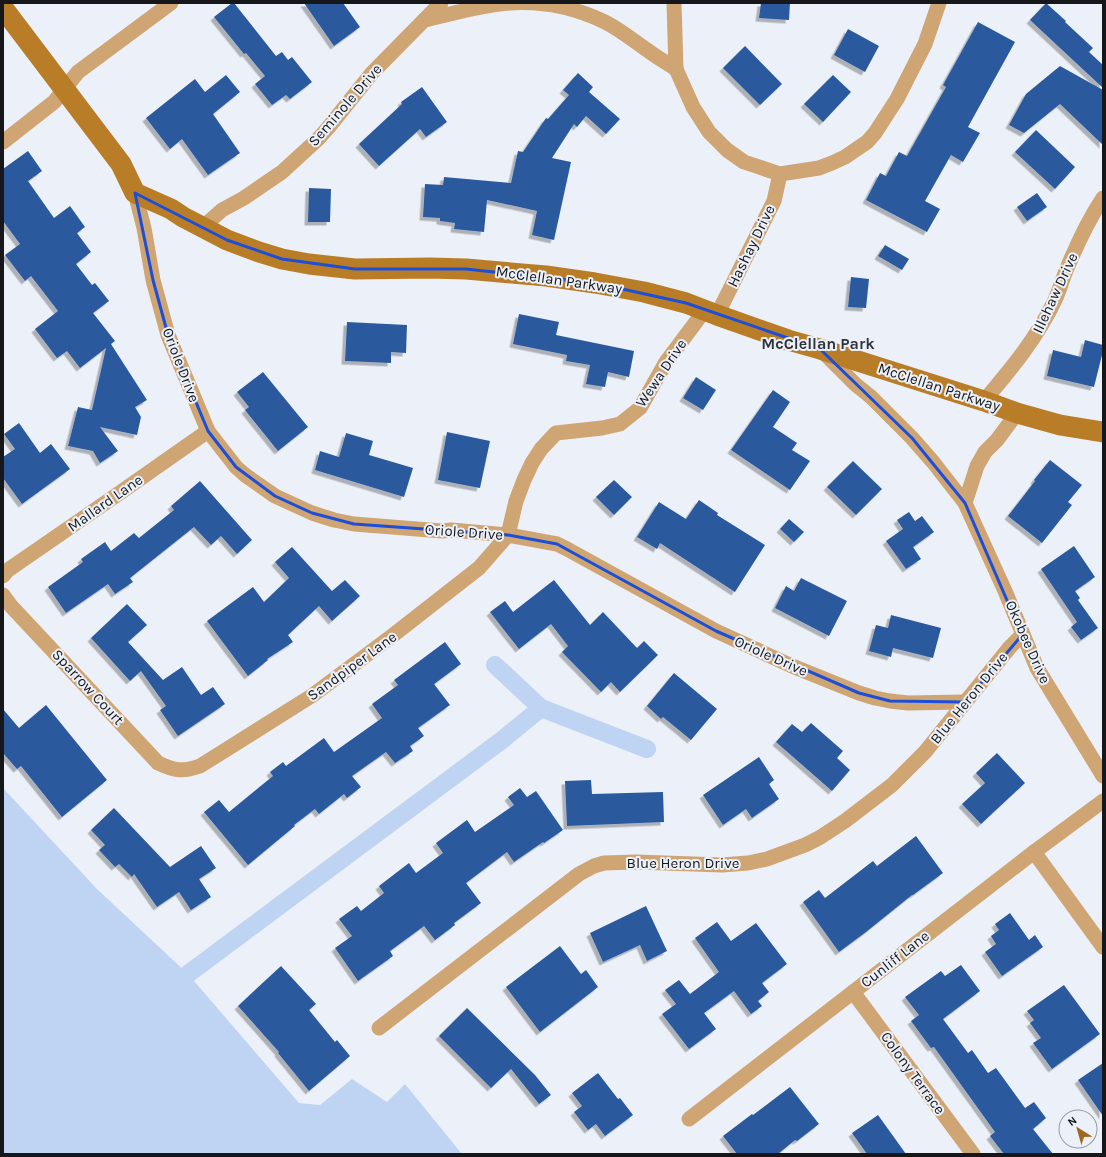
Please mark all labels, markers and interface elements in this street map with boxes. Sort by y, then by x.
street label: Seminole Drive [304,60,386,150]
street label: Hashay Drive [723,202,779,290]
street label: Illehaw Drive [1028,250,1082,336]
street label: McClellan Parkway [495,262,623,298]
street label: Oriole Drive [159,325,203,405]
district label: McClellan Park [761,334,875,353]
street label: Wewa Drive [632,335,690,411]
street label: McClellan Parkway [876,359,1002,415]
street label: Mallard Lane [64,471,146,535]
street label: Oriole Drive [424,520,504,544]
street label: Okobee Drive [1002,598,1054,686]
street label: Sandpiper Lane [304,628,400,704]
street label: Oriole Drive [732,632,810,680]
street label: Sparrow Court [48,645,128,729]
street label: Blue Heron Drive [926,648,1012,748]
street label: Blue Heron Drive [627,854,739,872]
street label: Cunliff Lane [857,927,933,991]
street label: Colony Terrace [877,1028,949,1118]
north arrow [1058,1109,1098,1149]
text: N [1065,1114,1079,1129]

